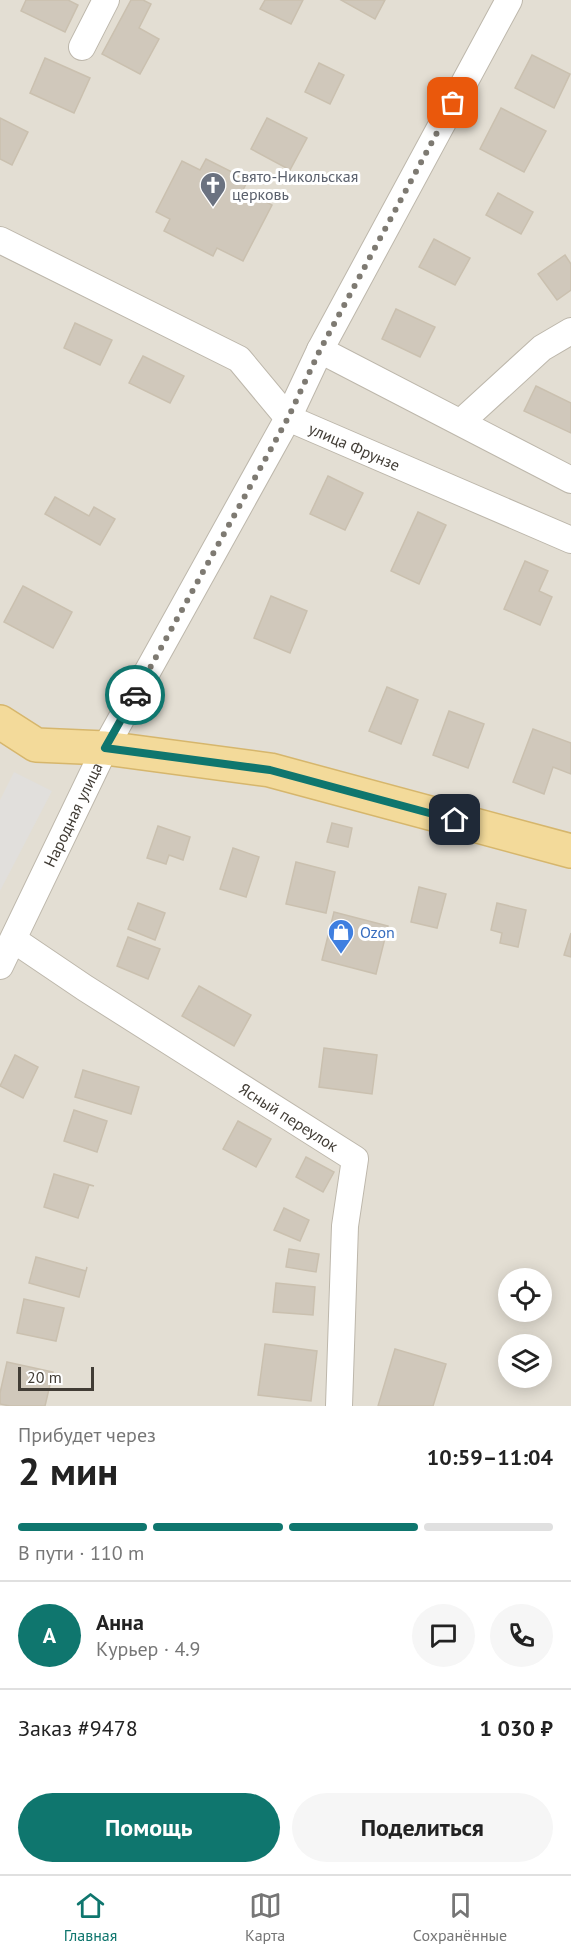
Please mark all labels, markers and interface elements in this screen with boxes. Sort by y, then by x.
pin [427,77,478,128]
icon: bag [436,86,469,119]
place label: Свято-Никольская церковь [232,166,358,204]
church icon: Свято-Никольская церковь [198,170,228,208]
street label: улица Фрунзе [306,418,403,475]
courier [105,665,165,725]
icon: car [119,679,152,712]
street label: Народная улица [39,759,107,870]
pin [429,794,480,845]
icon: home [438,803,471,836]
shop icon: Ozon [326,917,356,955]
place label: Ozon [360,922,395,942]
street label: Ясный переулок [236,1078,342,1156]
map controls [498,1268,552,1388]
button: locate [498,1268,552,1322]
button: layers [498,1334,552,1388]
scale bar [18,1364,94,1392]
text: 20 m [27,1367,62,1387]
text: Прибудет через [18,1422,156,1448]
text: 10:59–11:04 [427,1443,553,1471]
text: 2 мин [18,1445,118,1496]
text: В пути · 110 m [18,1540,144,1566]
button: chat [412,1604,475,1667]
button: phone [490,1604,553,1667]
text: Анна [96,1608,144,1636]
text: А [43,1621,56,1649]
text: Курьер · 4.9 [96,1636,200,1662]
text: Заказ #9478 [18,1714,138,1742]
text: 1 030 ₽ [479,1714,553,1742]
button: Помощь [18,1793,280,1862]
button: Поделиться [292,1793,553,1862]
tab: Главная [64,1889,117,1945]
tab: Карта [245,1889,285,1945]
tab: Сохранённые [413,1889,507,1945]

